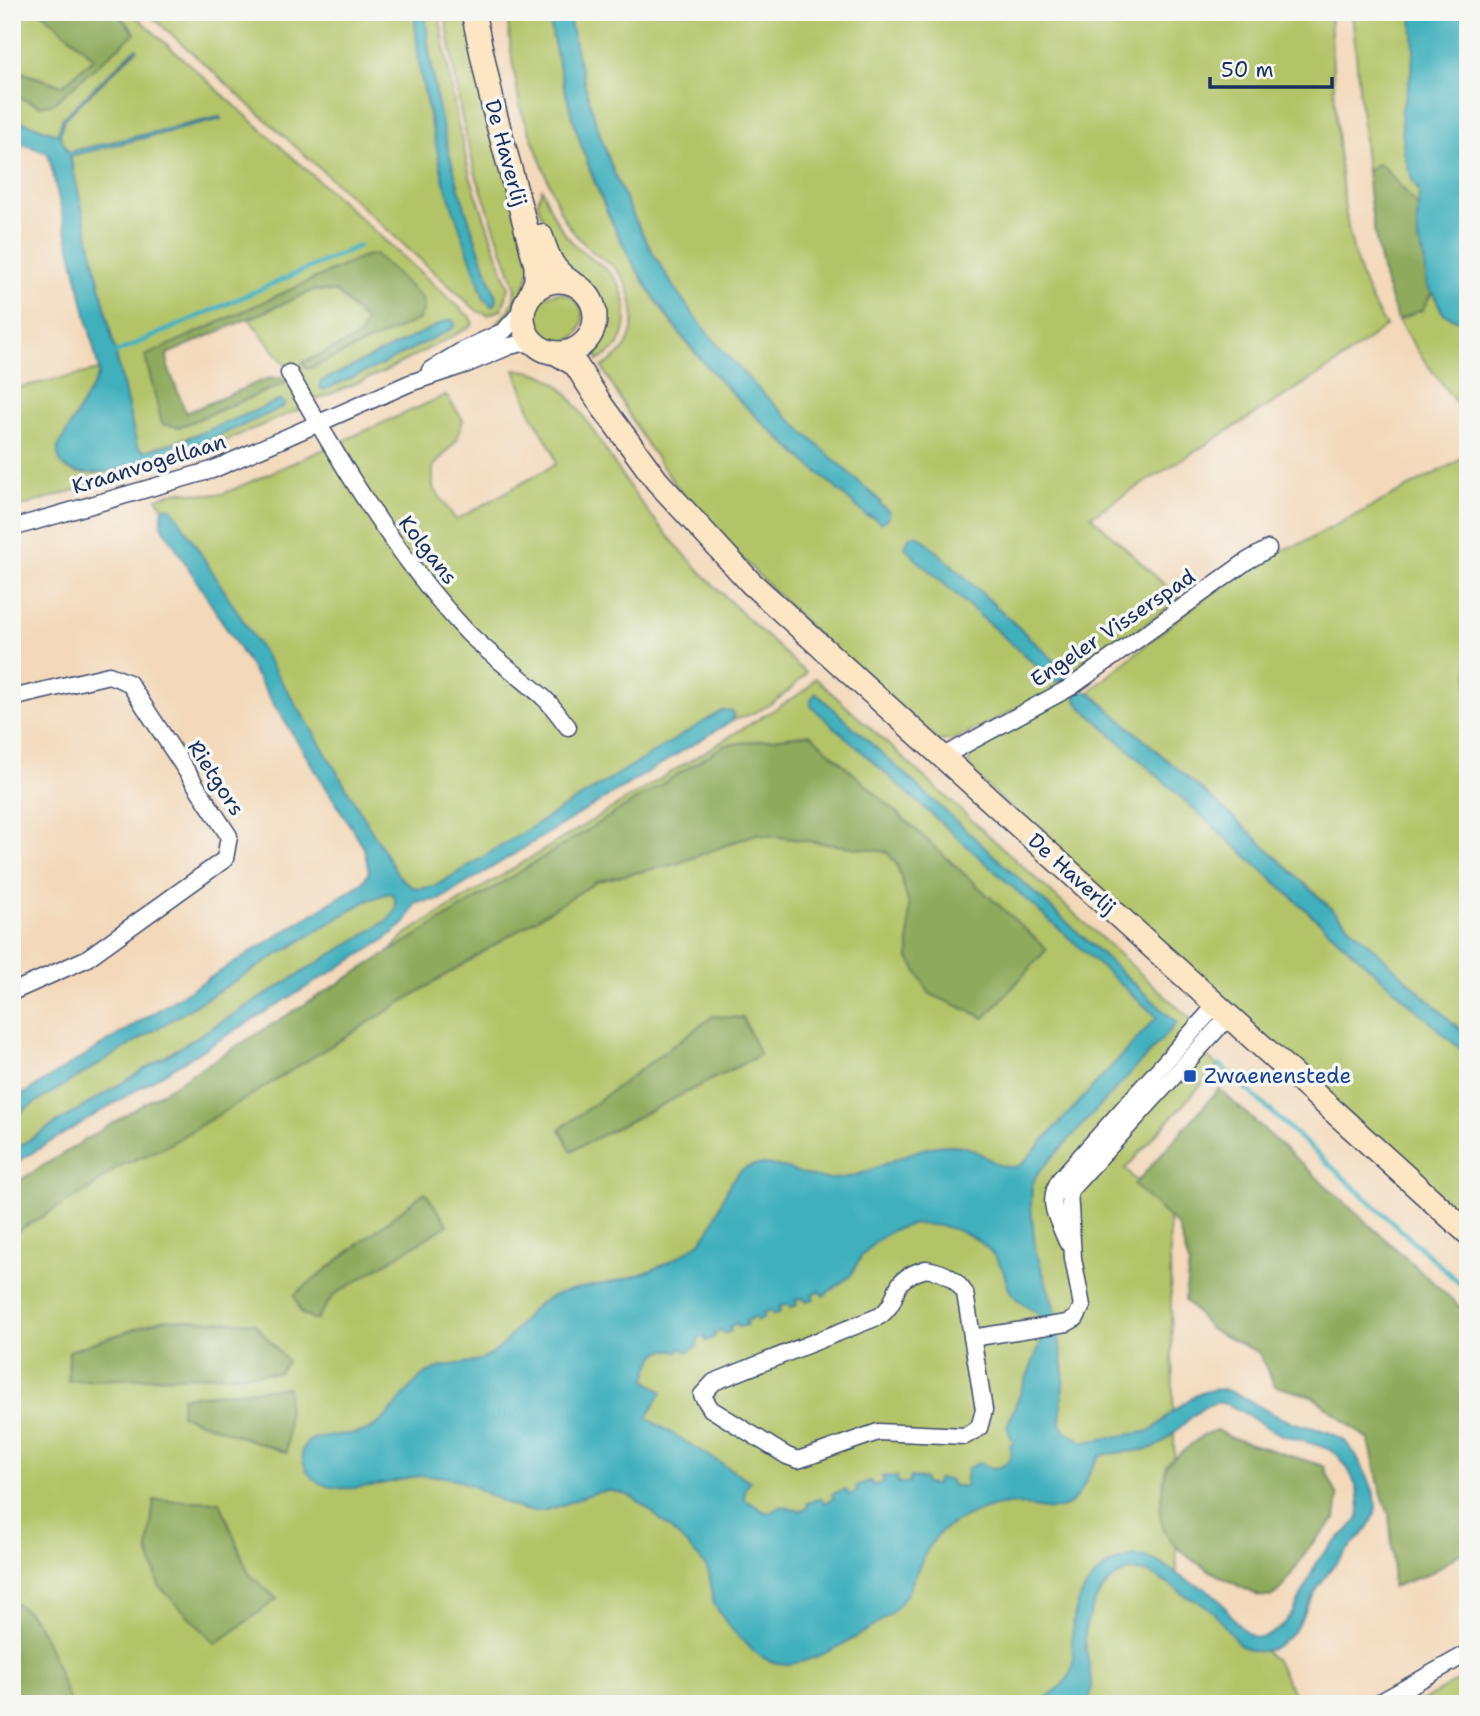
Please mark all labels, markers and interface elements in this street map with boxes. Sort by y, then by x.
scale bar [1210,46,1333,90]
text: 50 m [1221,56,1274,84]
street label: De Haverlij [478,97,534,209]
street label: Kraanvogellaan [69,427,229,501]
street label: Kolgans [392,510,464,590]
street label: Engeler Visserspad [1025,562,1201,694]
street label: Rietgors [181,735,251,821]
street label: De Haverlij [1022,827,1122,921]
place label: Zwaenenstede [1204,1062,1351,1090]
marker: Zwaenenstede [1182,1068,1198,1084]

